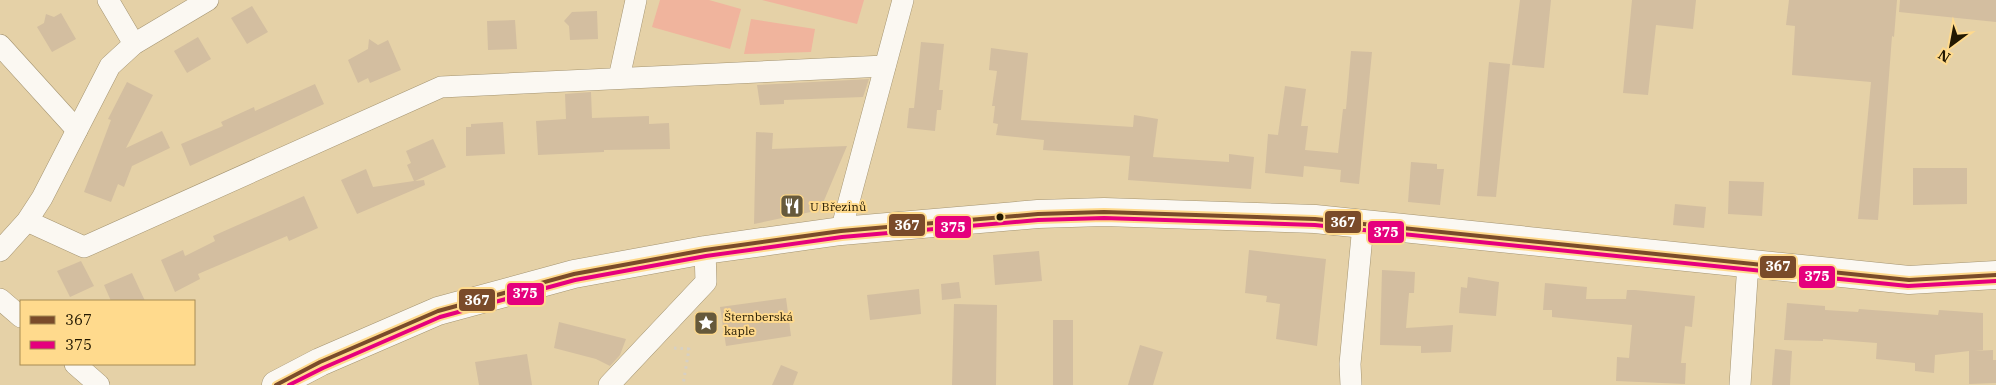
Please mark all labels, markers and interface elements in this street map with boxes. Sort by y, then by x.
north arrow [1926,20,1976,70]
text: N [1935,45,1954,67]
restaurant icon: U Březinů [779,193,805,219]
place label: U Březinů [810,199,867,214]
line badge: 367 [1324,210,1362,234]
unlabelled marker [995,212,1005,222]
line badge: 367 [888,213,926,237]
text: 367 [1330,213,1356,231]
line badge: 375 [934,215,972,239]
text: 367 [894,216,920,234]
text: 375 [940,218,966,236]
line badge: 375 [1367,220,1405,244]
text: 375 [1373,223,1399,241]
line badge: 367 [1759,255,1797,279]
text: 367 [1765,257,1791,275]
line badge: 375 [1798,265,1836,289]
text: 375 [1804,267,1830,285]
line badge: 375 [506,282,545,306]
text: 375 [512,284,538,302]
line badge: 367 [458,288,496,312]
text: 367 [464,291,490,309]
legend [20,300,195,365]
place label: Šternberská kaple [724,309,794,338]
text: 367 [65,310,92,329]
place icon: Šternberská kaple [693,310,719,336]
text: 375 [65,335,92,354]

